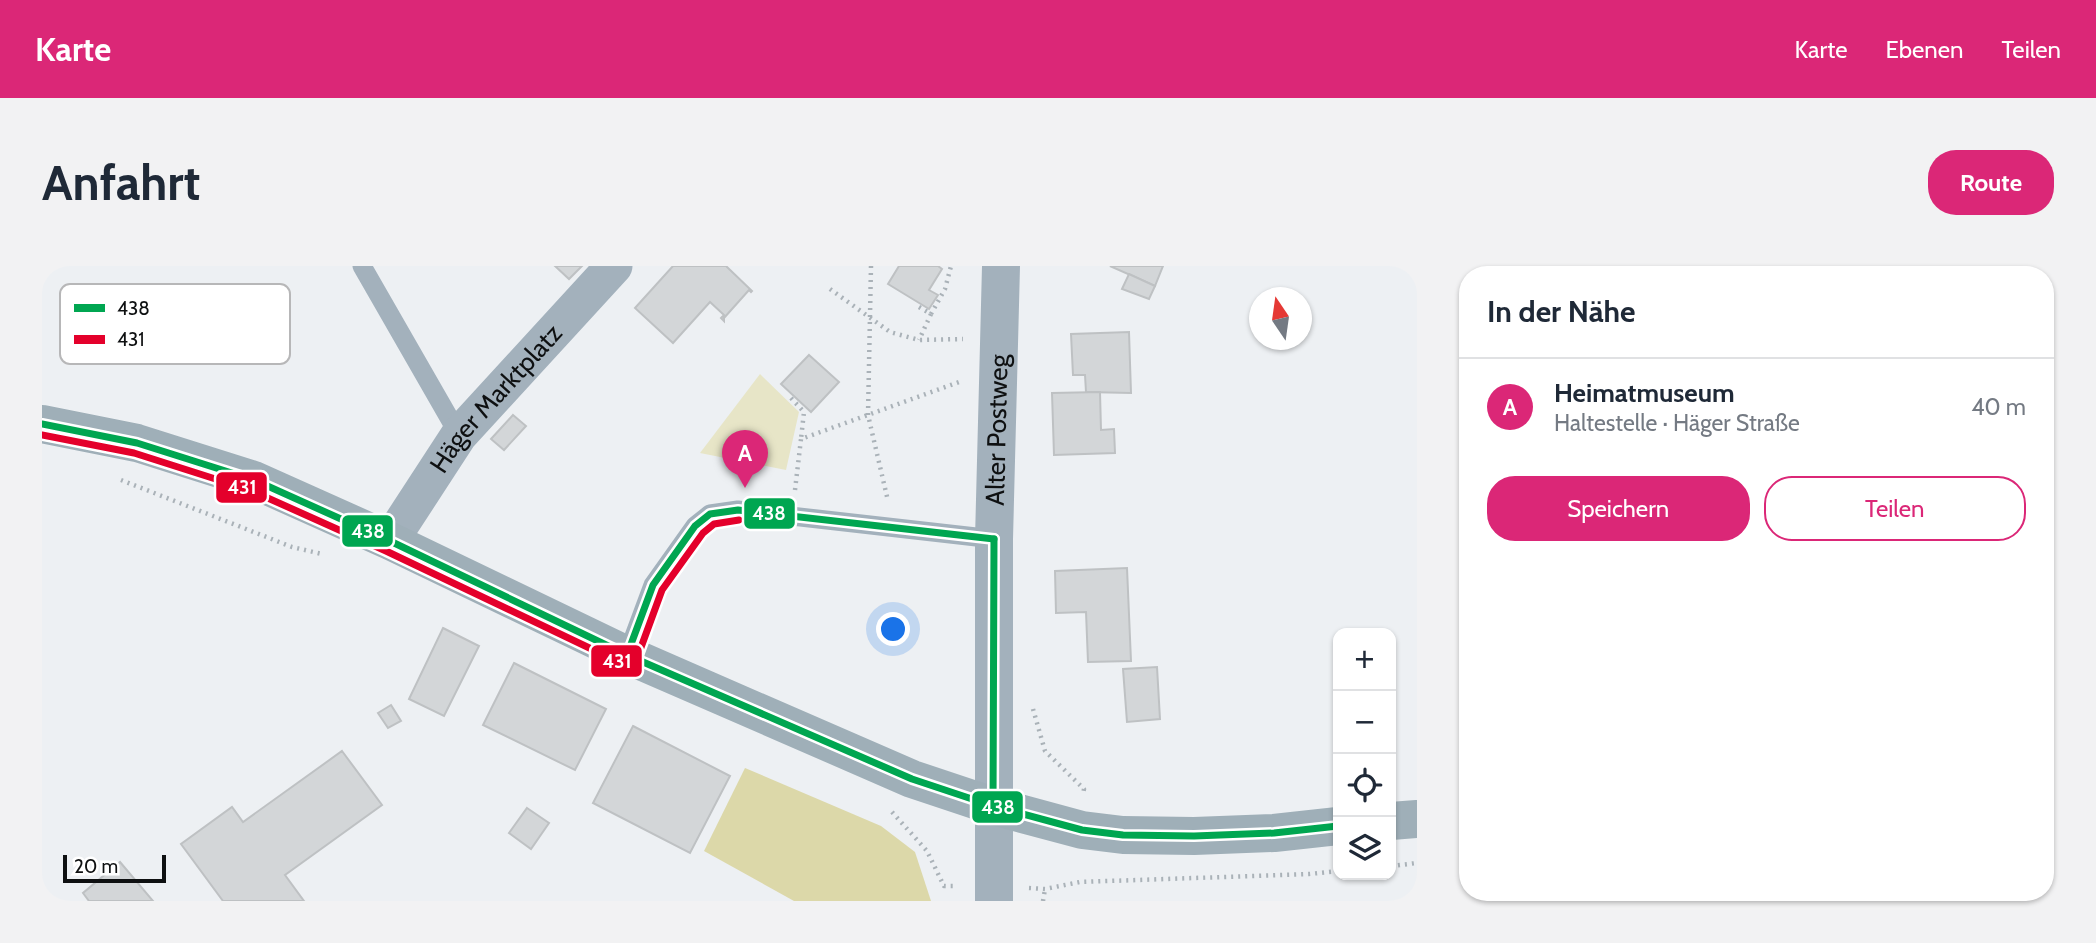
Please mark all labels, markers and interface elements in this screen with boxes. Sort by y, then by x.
text: Karte [35,29,111,69]
text: Karte [1794,35,1847,64]
text: Ebenen [1885,35,1963,64]
text: Teilen [2001,35,2061,64]
button: Route [1928,150,2054,215]
text: Anfahrt [42,153,200,212]
legend [60,284,290,364]
north arrow [1249,287,1312,350]
text: In der Nähe [1487,293,1636,330]
text: 438 [117,297,150,320]
street label: Häger Marktplatz [423,317,569,479]
text: 431 [117,328,144,351]
street label: Alter Postweg [979,353,1015,506]
text: Heimatmuseum [1554,377,1735,409]
text: A [1503,393,1517,421]
text: 40 m [1971,393,2026,421]
text: Haltestelle · Häger Straße [1554,409,1800,437]
pin: A [722,430,768,488]
line badge: 431 [215,471,268,504]
text: 431 [227,476,257,499]
button: Speichern [1487,476,1750,541]
button: Teilen [1764,476,2026,541]
line badge: 438 [743,497,796,530]
text: 438 [752,502,786,525]
line badge: 438 [341,514,394,548]
text: 438 [351,520,385,543]
your location [876,612,910,646]
map controls [1333,628,1396,880]
button: + [1333,628,1396,691]
line badge: 431 [590,644,643,678]
text: 431 [602,650,632,673]
button: − [1333,691,1396,754]
button: locate [1333,754,1396,817]
line badge: 438 [971,790,1024,824]
text: 438 [981,796,1015,819]
button: layers [1333,817,1396,880]
scale bar [63,852,166,884]
text: 20 m [74,855,118,878]

